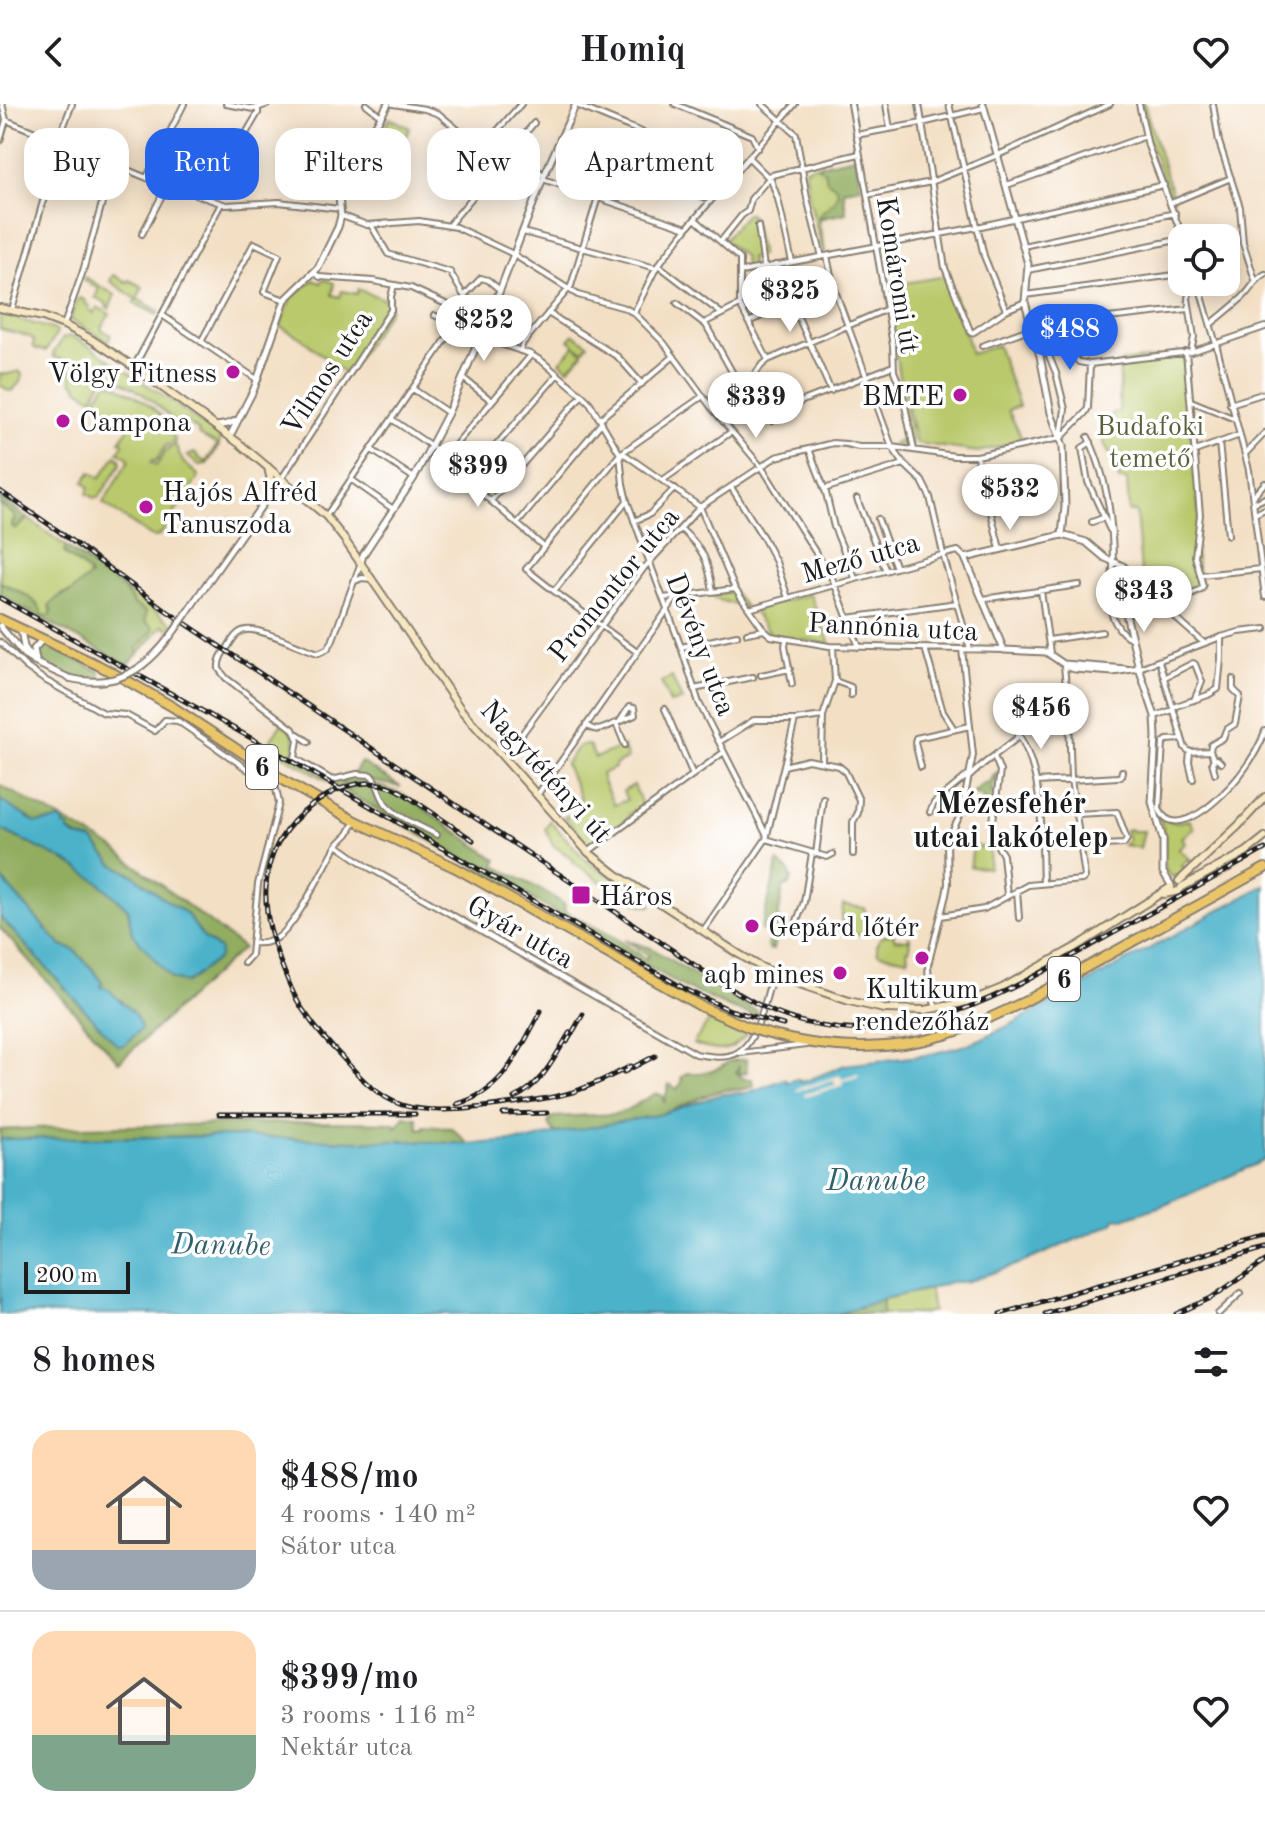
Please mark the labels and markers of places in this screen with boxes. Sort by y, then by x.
pin: $325 [743,266,837,334]
pin: $252 [437,295,531,363]
pin: $488 [1023,304,1117,372]
place label: Völgy Fitness [48,361,217,389]
marker: Völgy Fitness [224,363,242,381]
pin: $339 [709,372,803,440]
place label: BMTE [862,384,944,412]
marker: BMTE [951,386,969,404]
place label: Campona [79,410,191,438]
marker: Campona [54,412,72,430]
pin: $399 [431,441,525,509]
pin: $532 [963,464,1057,532]
place label: Hajós Alfréd Tanuszoda [162,480,318,540]
marker: Hajós Alfréd Tanuszoda [137,498,155,516]
pin: $343 [1097,566,1191,634]
pin: $456 [994,683,1088,751]
marker: Háros [570,884,592,906]
place label: Háros [599,884,672,912]
place label: Gepárd lőtér [768,915,919,943]
marker: Gepárd lőtér [743,917,761,935]
marker: Kultikum rendezőház [913,949,931,967]
place label: aqb mines [704,962,824,990]
marker: aqb mines [831,964,849,982]
place label: Kultikum rendezőház [855,977,989,1037]

